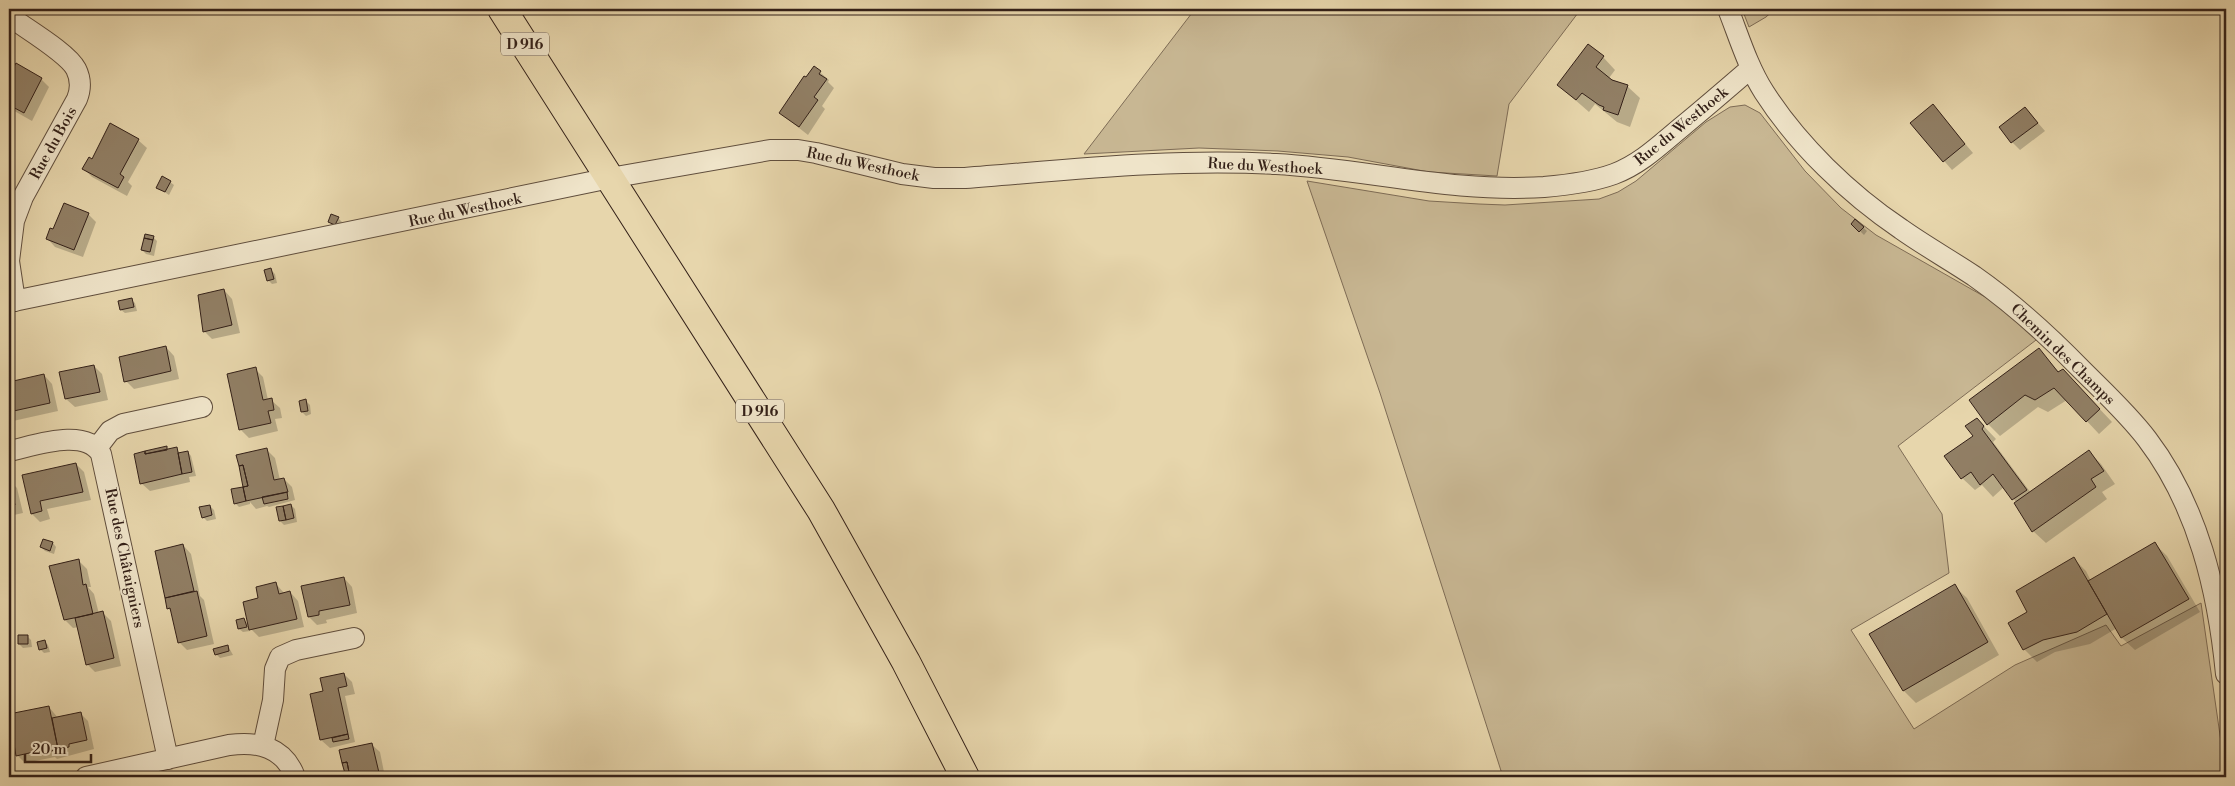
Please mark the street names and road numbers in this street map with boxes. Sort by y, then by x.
road number: D 916 [501,33,549,56]
street label: Rue du Westhoek [1631,82,1733,170]
street label: Rue du Bois [26,104,81,183]
street label: Rue du Westhoek [805,143,922,186]
street label: Rue du Westhoek [1207,154,1324,179]
street label: Rue du Westhoek [407,189,524,232]
street label: Chemin des Champs [2006,300,2119,409]
road number: D 916 [736,400,784,422]
street label: Rue des Châtaigniers [100,486,149,630]

